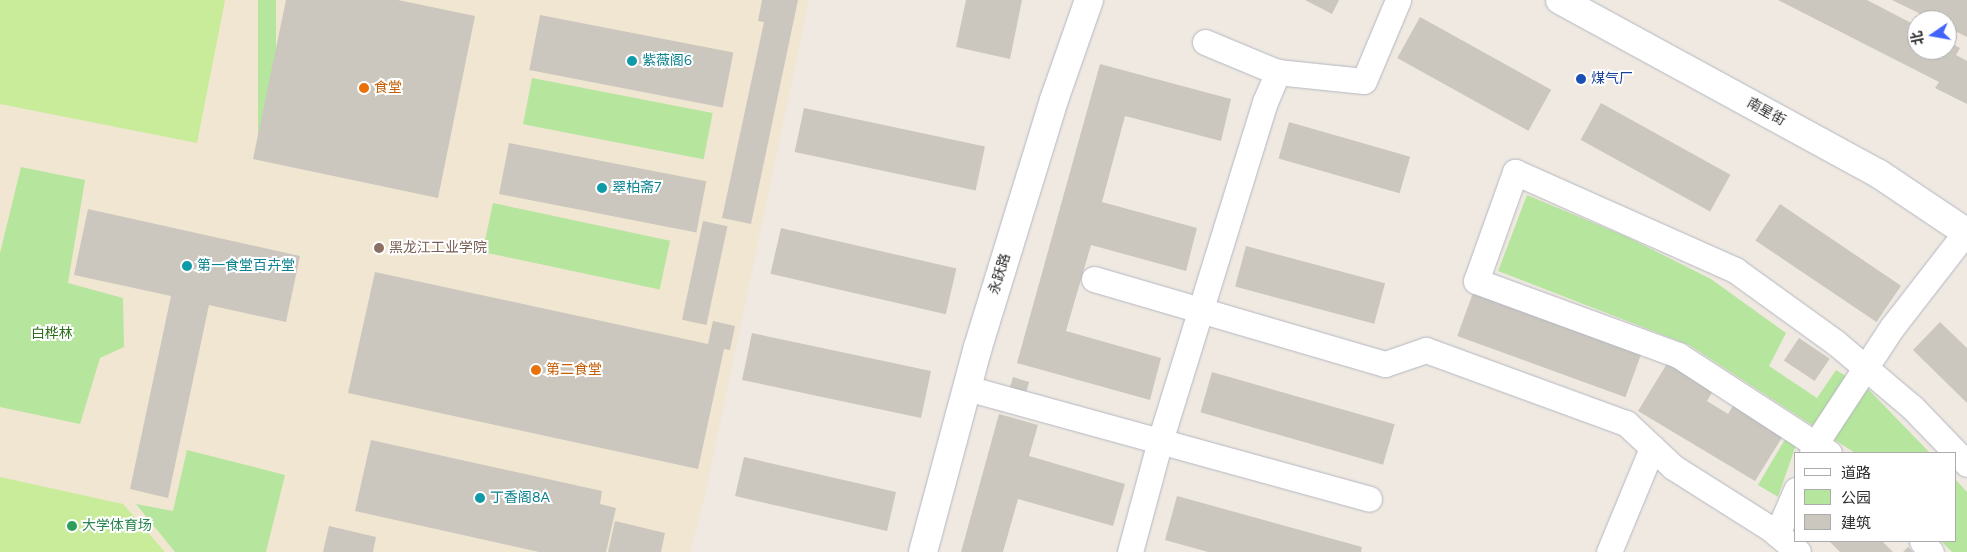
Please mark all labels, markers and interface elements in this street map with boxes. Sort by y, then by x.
north arrow [1907,10,1957,60]
text: 北 [1908,29,1928,47]
place label: 紫薇阁6 [642,53,692,69]
marker: 紫薇阁6 [626,55,638,67]
place label: 煤气厂 [1591,71,1633,87]
marker: 煤气厂 [1575,73,1587,85]
place label: 食堂 [374,80,402,96]
marker: 食堂 [358,82,370,94]
street label: 南星街 [1744,94,1788,130]
place label: 翠柏斋7 [612,180,662,196]
marker: 翠柏斋7 [596,182,608,194]
place label: 黑龙江工业学院 [389,240,487,256]
marker: 黑龙江工业学院 [373,242,385,254]
street label: 永跃路 [986,251,1014,297]
place label: 第一食堂百卉堂 [197,258,295,274]
marker: 第一食堂百卉堂 [181,260,193,272]
park label: 白桦林 [31,326,73,342]
place label: 第二食堂 [546,362,602,378]
marker: 第二食堂 [530,364,542,376]
legend [1794,452,1957,542]
text: 道路 [1841,464,1871,482]
text: 公园 [1841,489,1871,507]
place label: 丁香阁8A [490,490,550,506]
marker: 丁香阁8A [474,492,486,504]
text: 建筑 [1841,514,1871,532]
place label: 大学体育场 [82,518,152,534]
marker: 大学体育场 [66,520,78,532]

